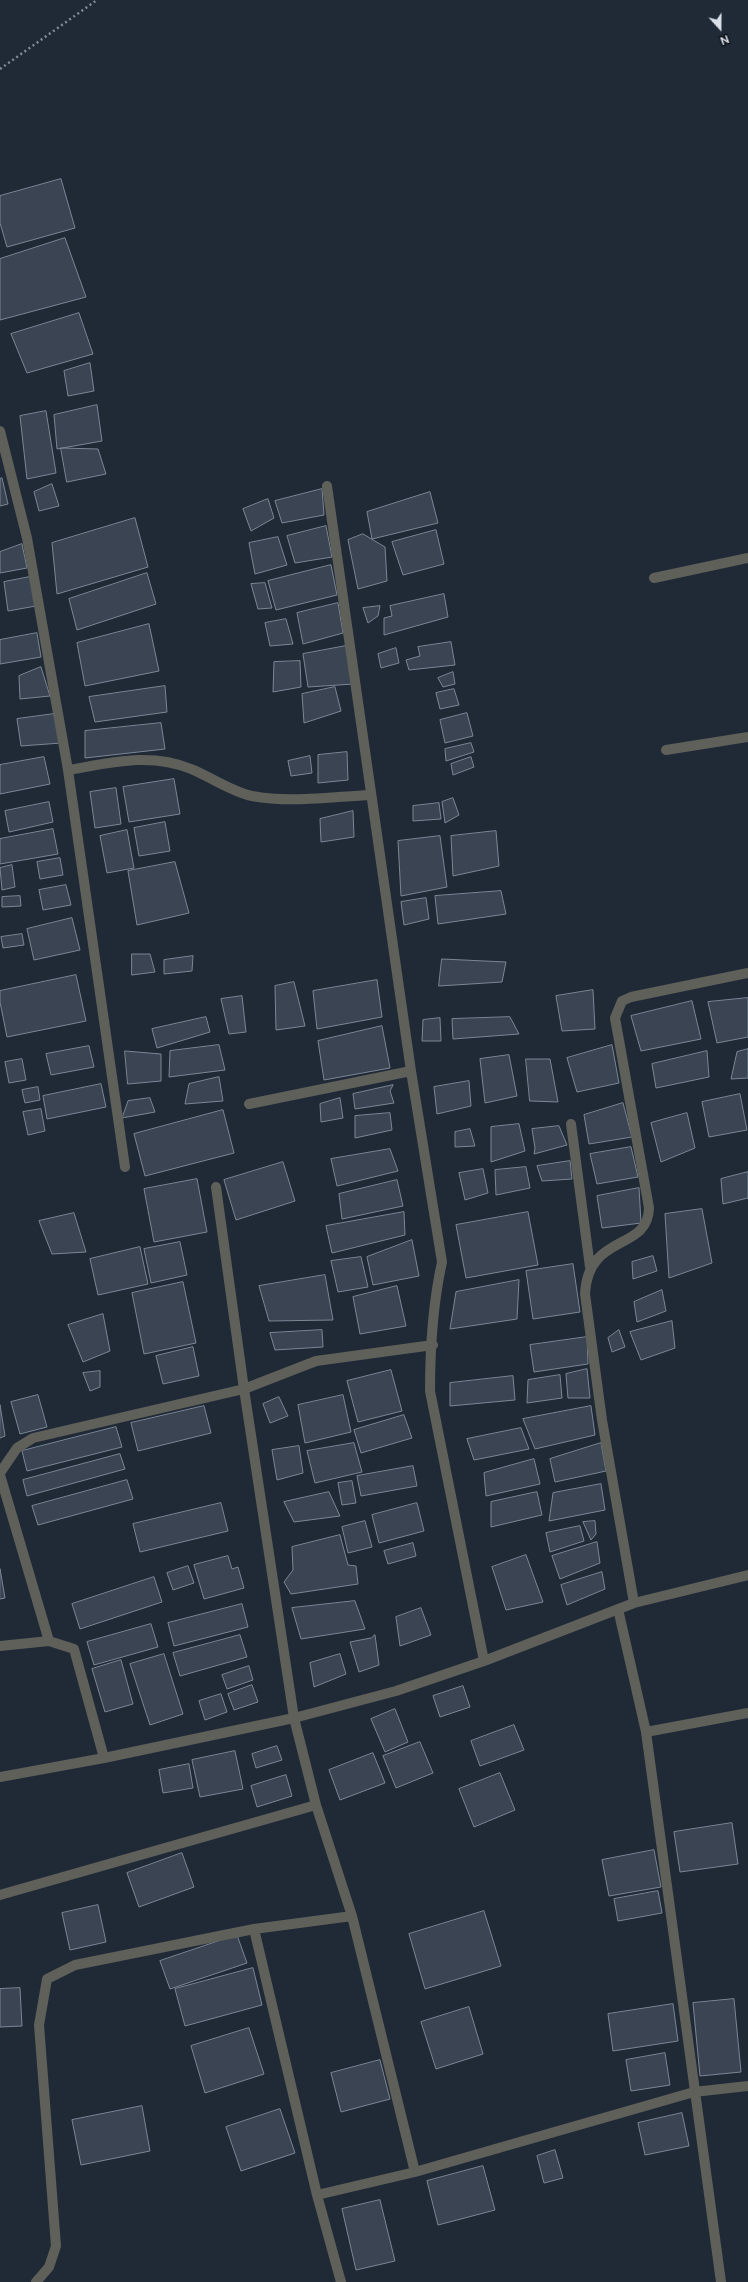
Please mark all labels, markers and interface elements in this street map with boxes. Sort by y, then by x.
north arrow [700,8,740,48]
text: N [718,32,731,47]

